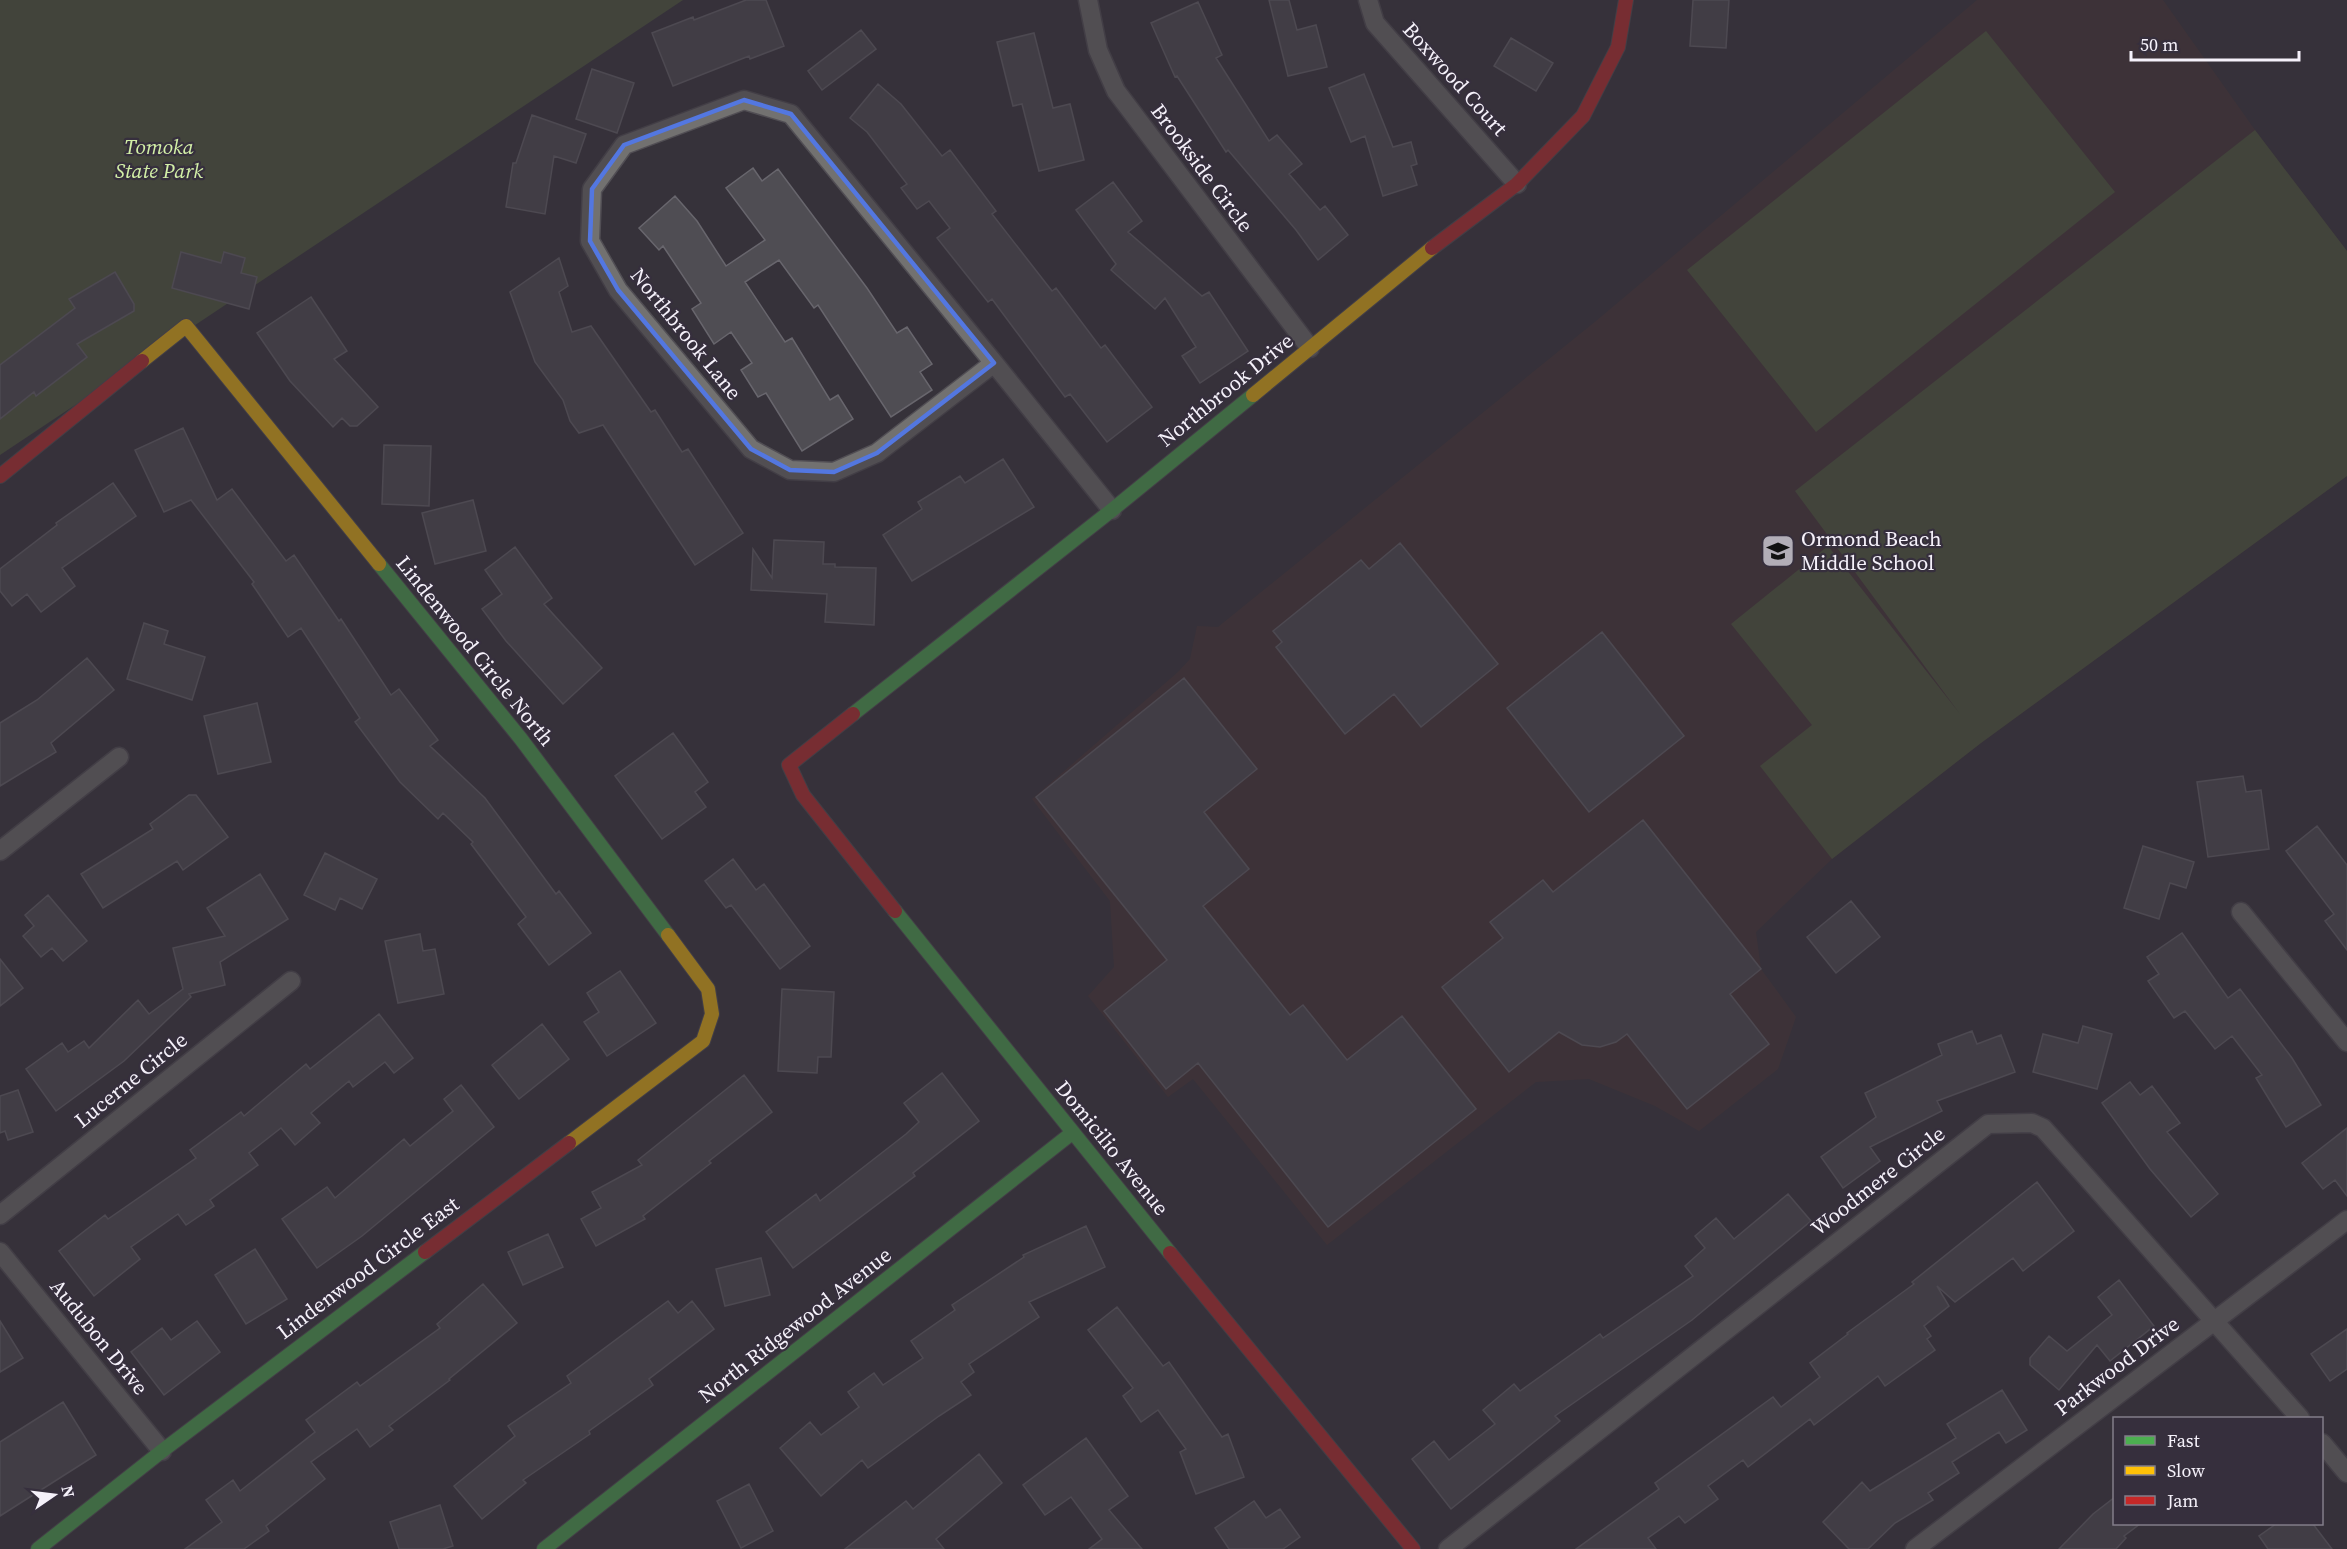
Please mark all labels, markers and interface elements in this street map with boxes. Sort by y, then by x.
street label: Boxwood Court [1396,16,1514,142]
scale bar [2131,24,2299,62]
text: 50 m [2140,32,2178,57]
street label: Brookside Circle [1144,97,1260,238]
park label: Tomoka State Park [115,132,203,185]
street label: Northbrook Lane [624,262,749,406]
street label: Northbrook Drive [1152,326,1299,453]
place label: Ormond Beach Middle School [1801,524,1942,577]
school or university icon: Ormond Beach Middle School [1760,533,1796,569]
street label: Lindenwood Circle North [389,549,561,752]
street label: Lucerne Circle [68,1025,193,1134]
street label: Domicilio Avenue [1049,1074,1176,1221]
street label: Woodmere Circle [1805,1119,1951,1242]
street label: Lindenwood Circle East [271,1189,465,1346]
street label: North Ridgewood Avenue [692,1240,897,1409]
street label: Audubon Drive [44,1273,155,1401]
street label: Parkwood Drive [2048,1309,2185,1422]
legend [2113,1417,2323,1525]
text: Fast [2167,1428,2200,1453]
text: Slow [2167,1458,2205,1483]
north arrow [24,1465,84,1525]
text: N [56,1483,81,1500]
text: Jam [2166,1488,2199,1513]

